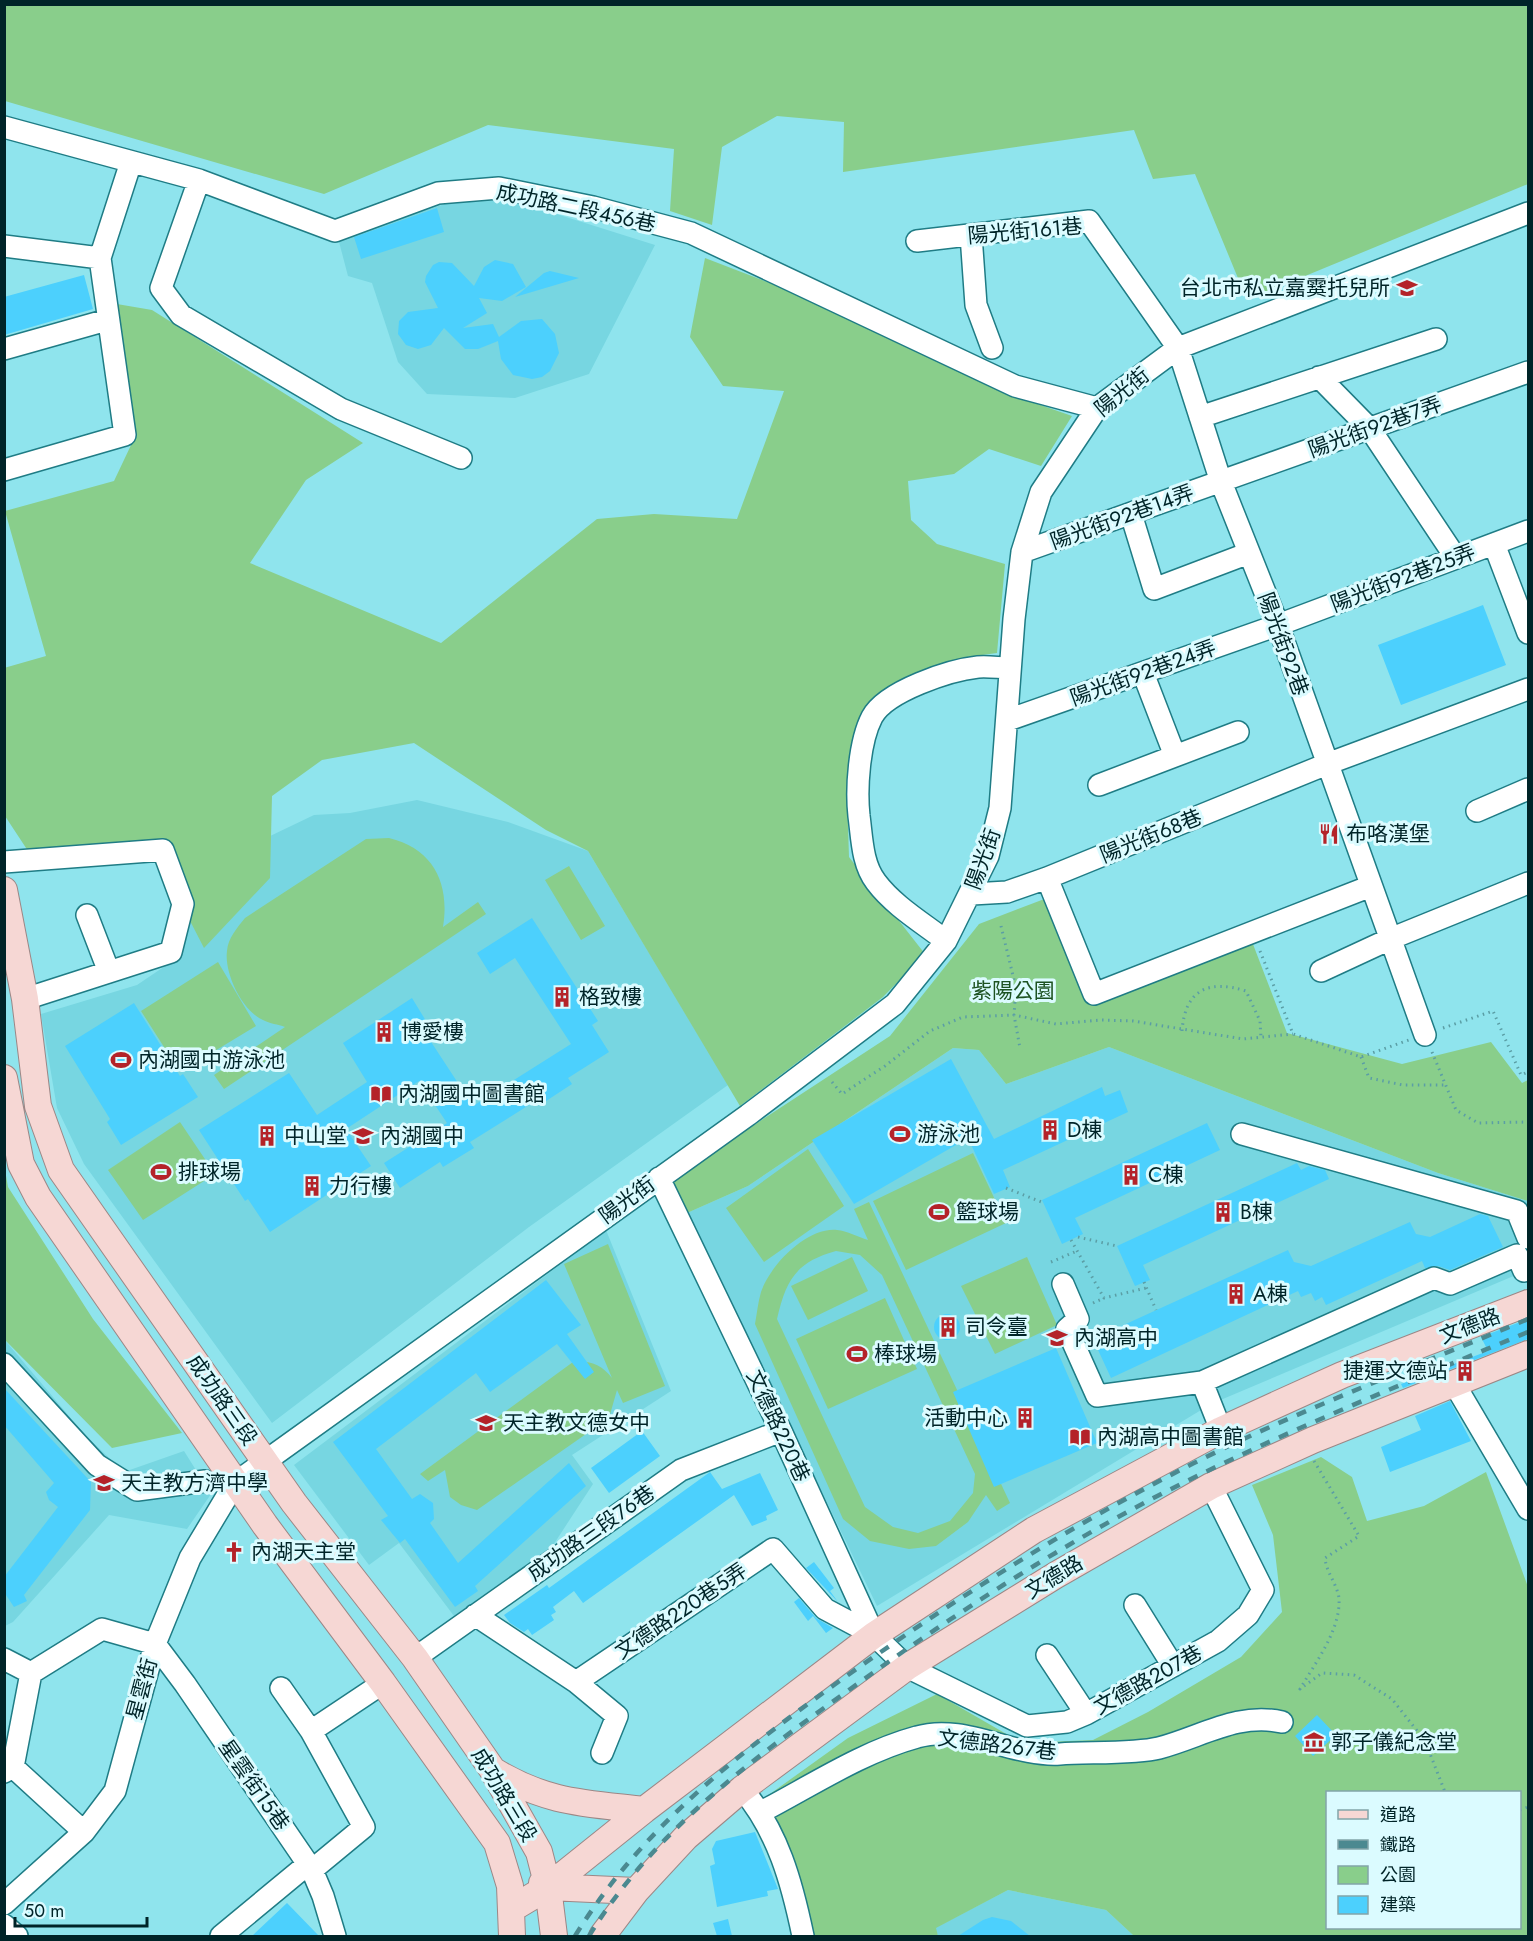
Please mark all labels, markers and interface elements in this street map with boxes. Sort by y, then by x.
street label: 成功路二段456巷 [494,176,658,240]
street label: 陽光街161巷 [966,211,1084,251]
place label: 台北市私立嘉霙托兒所 [1180,273,1390,303]
school or university icon: 台北市私立嘉霙托兒所 [1395,276,1419,300]
street label: 陽光街 [1088,361,1156,423]
street label: 陽光街92巷7弄 [1304,389,1446,465]
street label: 陽光街92巷14弄 [1046,477,1198,557]
street label: 陽光街92巷25弄 [1326,537,1480,619]
street label: 陽光街92巷 [1250,588,1316,700]
street label: 陽光街92巷24弄 [1066,633,1220,713]
street label: 陽光街68巷 [1096,802,1206,870]
place label: 布咯漢堡 [1346,819,1430,849]
restaurant icon: 布咯漢堡 [1317,822,1341,846]
street label: 陽光街 [958,824,1008,894]
park label: 紫陽公園 [971,976,1055,1006]
place label: 格致樓 [579,982,642,1012]
building icon: 格致樓 [550,985,574,1009]
place label: 博愛樓 [401,1017,464,1047]
building icon: 博愛樓 [372,1020,396,1044]
place label: 內湖國中游泳池 [138,1045,285,1075]
sports icon: 內湖國中游泳池 [109,1048,133,1072]
place label: 內湖國中圖書館 [398,1079,545,1109]
library icon: 內湖國中圖書館 [369,1082,393,1106]
place label: D棟 [1067,1115,1102,1145]
building icon: D棟 [1038,1118,1062,1142]
place label: 游泳池 [917,1119,980,1149]
place label: 中山堂 [284,1121,347,1151]
place label: 內湖國中 [380,1121,464,1151]
sports icon: 游泳池 [888,1122,912,1146]
building icon: 中山堂 [255,1124,279,1148]
school or university icon: 內湖國中 [351,1124,375,1148]
place label: 排球場 [178,1157,241,1187]
sports icon: 排球場 [149,1160,173,1184]
place label: C棟 [1148,1160,1183,1190]
building icon: C棟 [1119,1163,1143,1187]
street label: 陽光街 [593,1169,661,1231]
place label: 力行樓 [329,1171,392,1201]
building icon: 力行樓 [300,1174,324,1198]
place label: 籃球場 [956,1197,1019,1227]
place label: B棟 [1240,1197,1273,1227]
sports icon: 籃球場 [927,1200,951,1224]
building icon: B棟 [1211,1200,1235,1224]
place label: A棟 [1253,1279,1288,1309]
building icon: A棟 [1224,1282,1248,1306]
street label: 文德路 [1435,1301,1505,1351]
place label: 司令臺 [965,1312,1028,1342]
building icon: 司令臺 [936,1315,960,1339]
place label: 內湖高中 [1074,1323,1158,1353]
school or university icon: 內湖高中 [1045,1326,1069,1350]
place label: 棒球場 [874,1339,937,1369]
sports icon: 棒球場 [845,1342,869,1366]
street label: 成功路三段 [180,1348,264,1452]
place label: 捷運文德站 [1343,1356,1448,1386]
building icon: 捷運文德站 [1453,1359,1477,1383]
street label: 文德路220巷 [739,1365,817,1487]
place label: 活動中心 [924,1403,1008,1433]
building icon: 活動中心 [1013,1406,1037,1430]
place label: 天主教文德女中 [503,1408,650,1438]
school or university icon: 天主教文德女中 [474,1411,498,1435]
place label: 內湖高中圖書館 [1097,1422,1244,1452]
library icon: 內湖高中圖書館 [1068,1425,1092,1449]
place label: 天主教方濟中學 [121,1468,268,1498]
school or university icon: 天主教方濟中學 [92,1471,116,1495]
street label: 成功路三段76巷 [521,1478,661,1588]
place label: 內湖天主堂 [251,1537,356,1567]
church icon: 內湖天主堂 [222,1540,246,1564]
street label: 文德路 [1019,1548,1089,1606]
street label: 文德路220巷5弄 [609,1556,753,1666]
street label: 文德路207巷 [1088,1638,1208,1722]
street label: 星雲街 [119,1655,165,1723]
street label: 文德路267巷 [936,1723,1058,1767]
place label: 郭子儀紀念堂 [1331,1727,1457,1757]
museum icon: 郭子儀紀念堂 [1302,1730,1326,1754]
street label: 星雲街15巷 [212,1733,296,1837]
street label: 成功路三段 [464,1742,544,1848]
legend [1326,1791,1521,1929]
text: 道路 [1380,1802,1416,1828]
text: 鐵路 [1380,1832,1416,1858]
text: 公園 [1380,1862,1416,1888]
scale bar [15,1890,147,1928]
text: 建築 [1380,1892,1416,1918]
text: 50 m [24,1898,64,1924]

